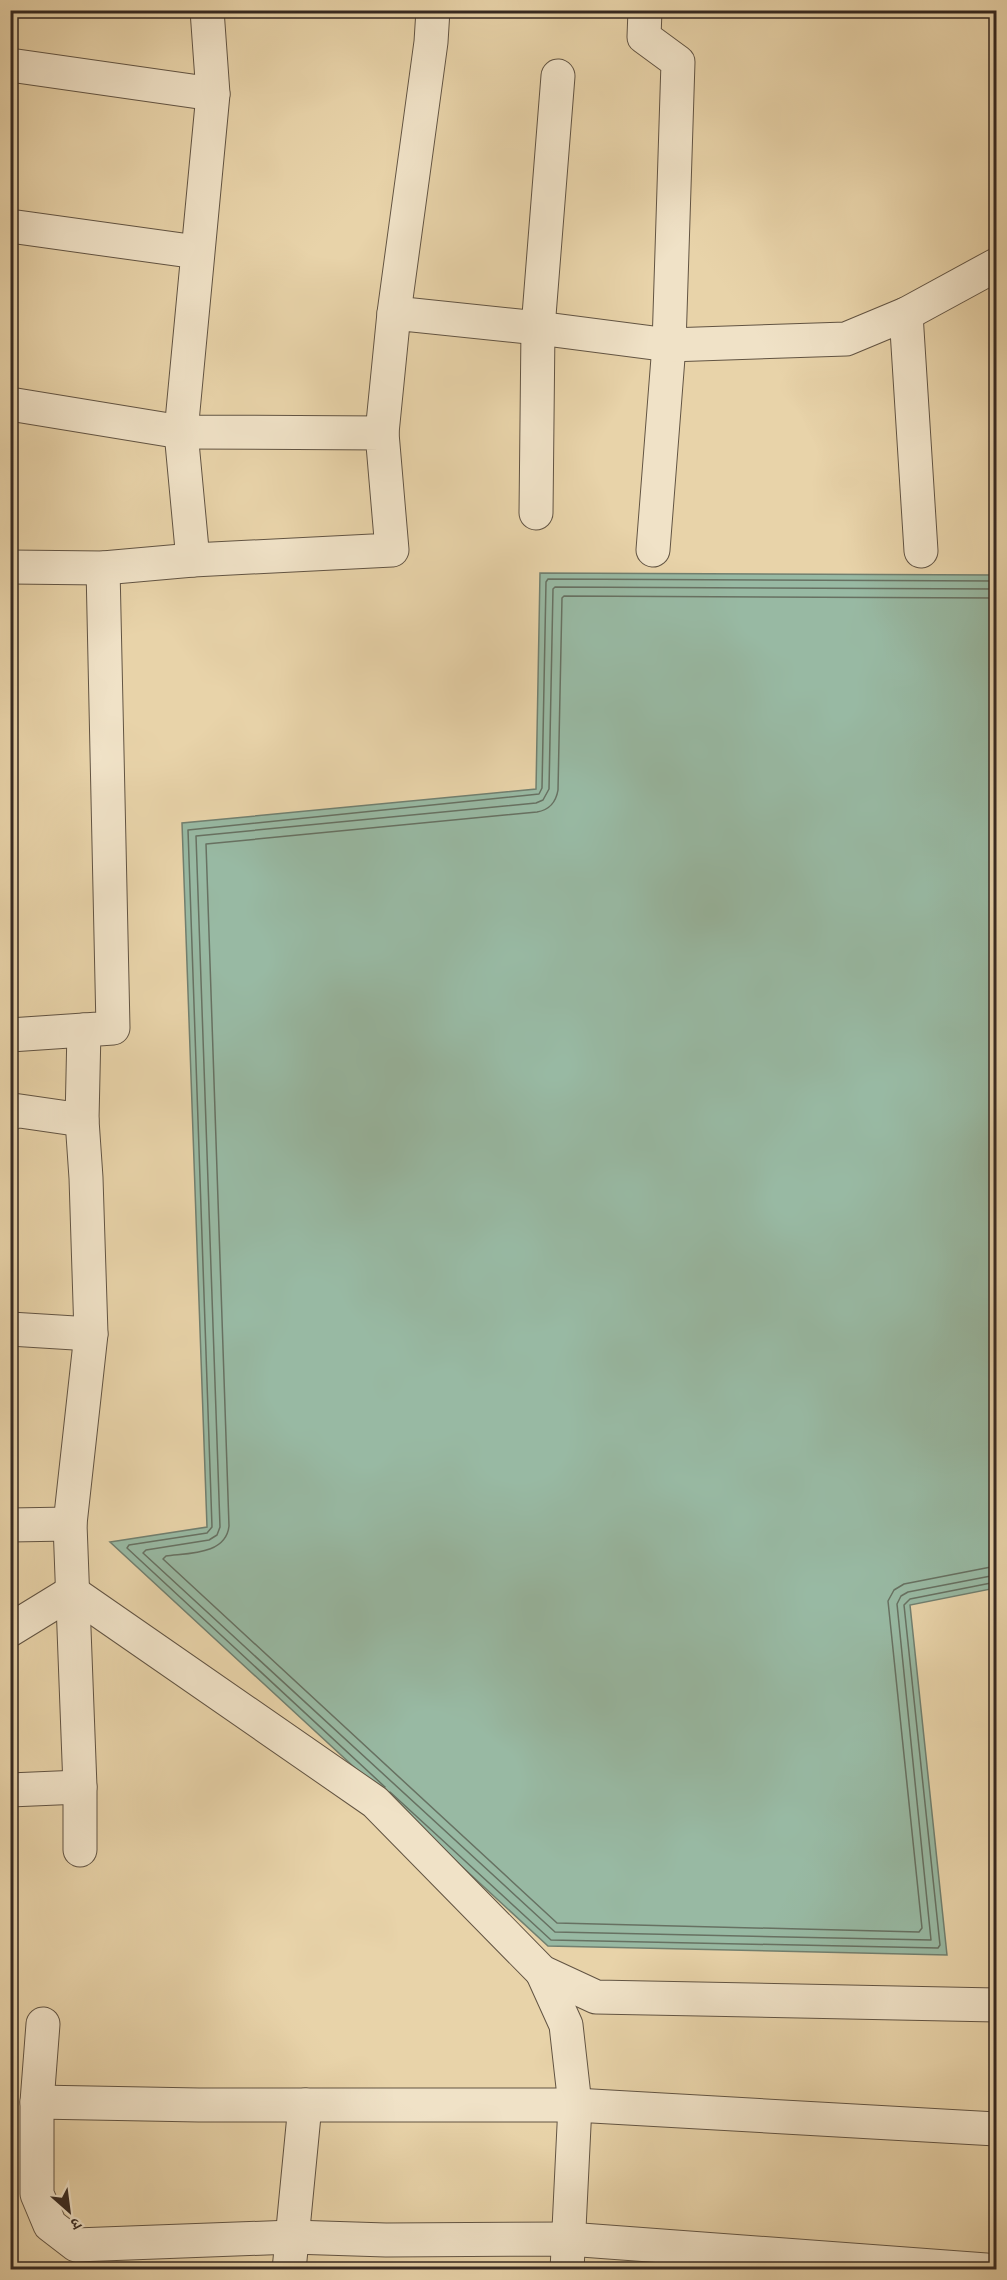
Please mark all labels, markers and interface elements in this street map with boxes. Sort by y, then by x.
north arrow [39,2181,99,2241]
text: उ [66,2213,85,2235]

